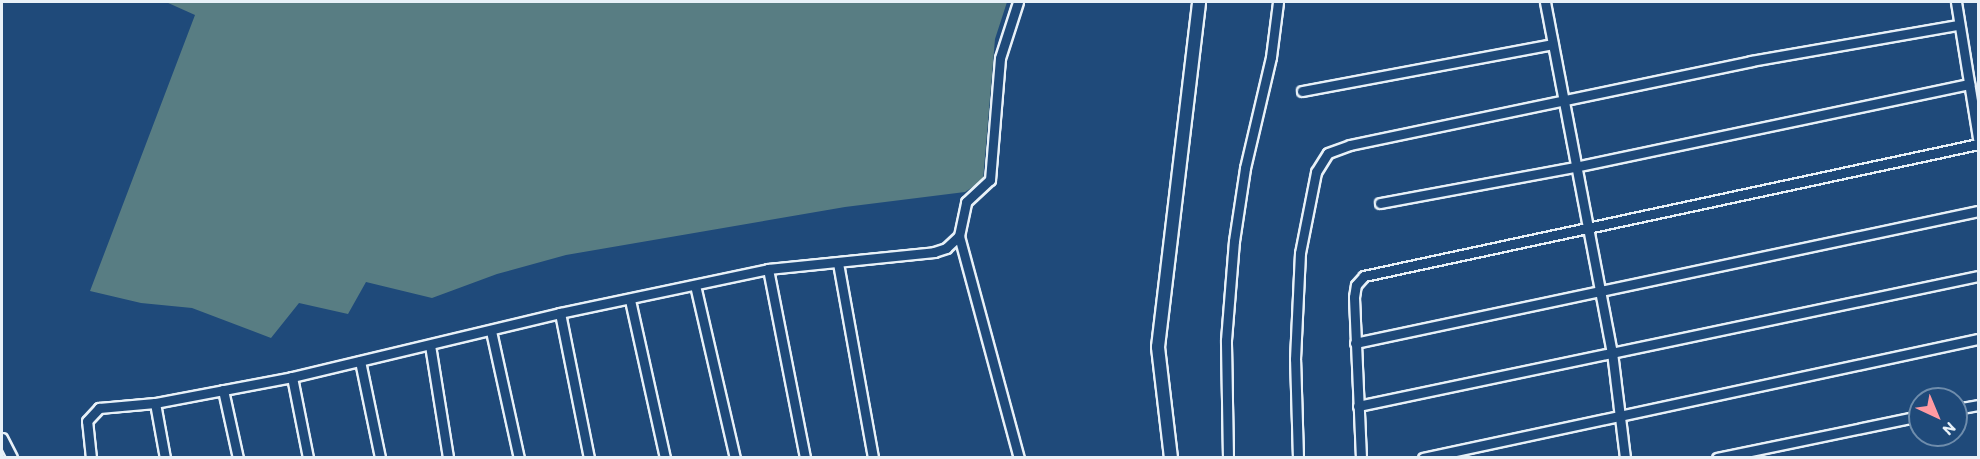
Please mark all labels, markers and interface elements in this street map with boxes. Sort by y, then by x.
north arrow [1908,387,1968,447]
text: N [1939,418,1960,439]

